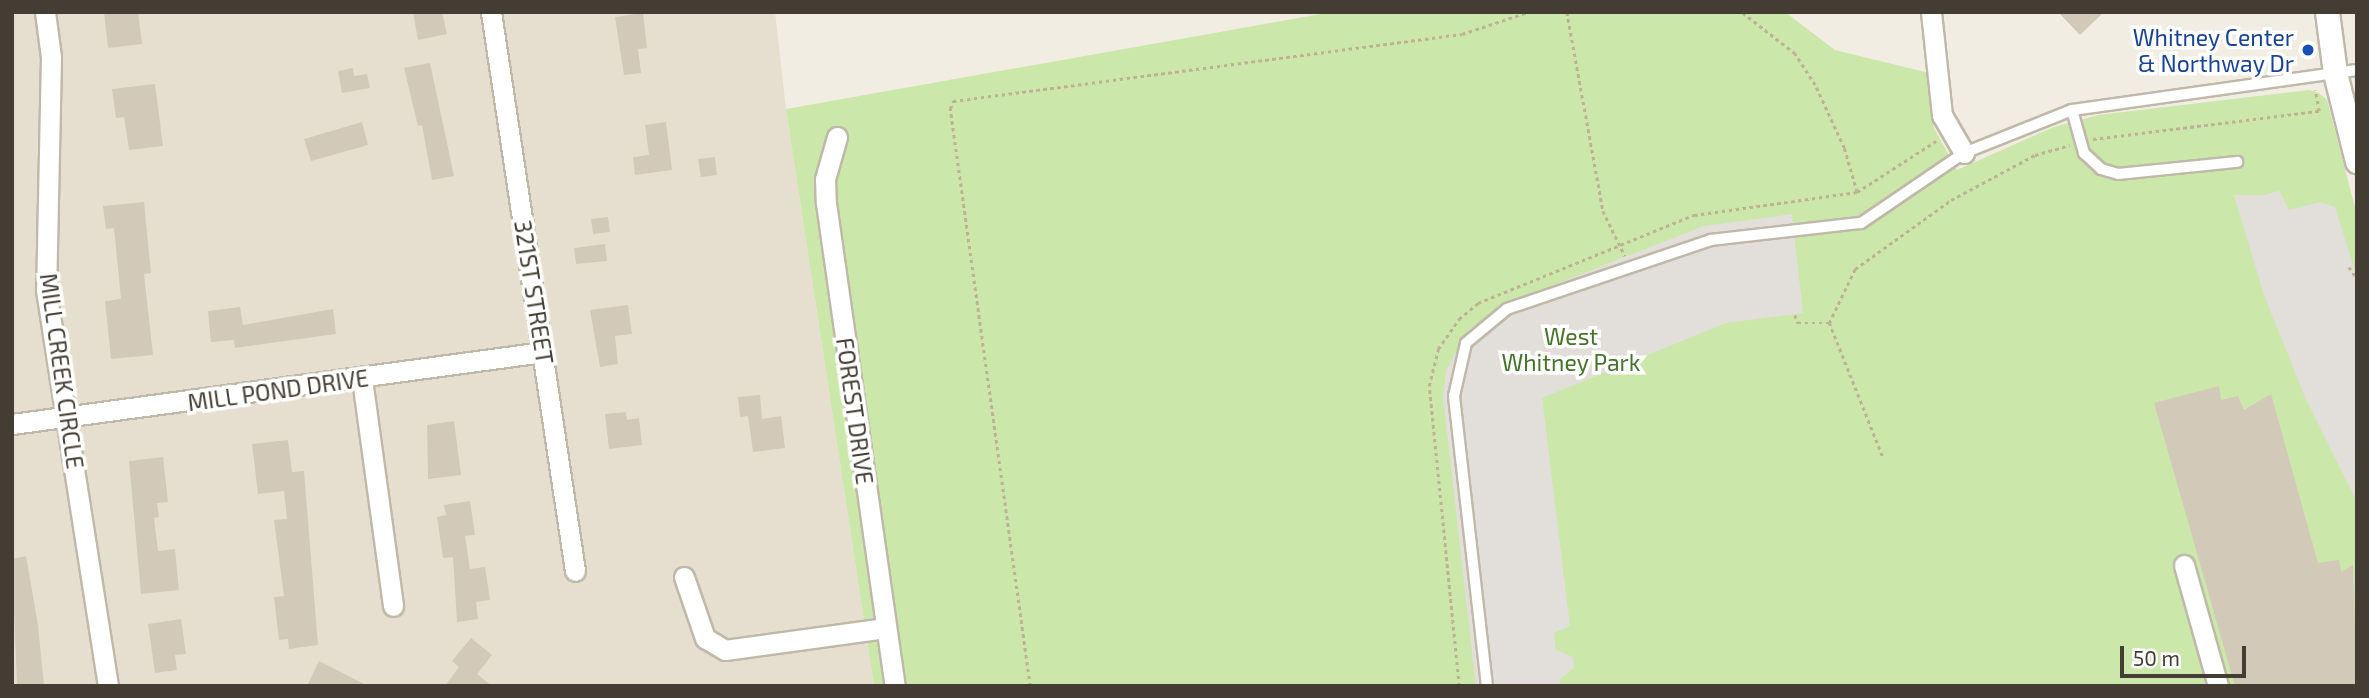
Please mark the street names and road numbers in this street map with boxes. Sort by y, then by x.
street label: 321ST STREET [509,218,559,366]
street label: MILL CREEK CIRCLE [35,271,89,471]
street label: FOREST DRIVE [831,336,879,486]
street label: MILL POND DRIVE [186,364,370,416]

